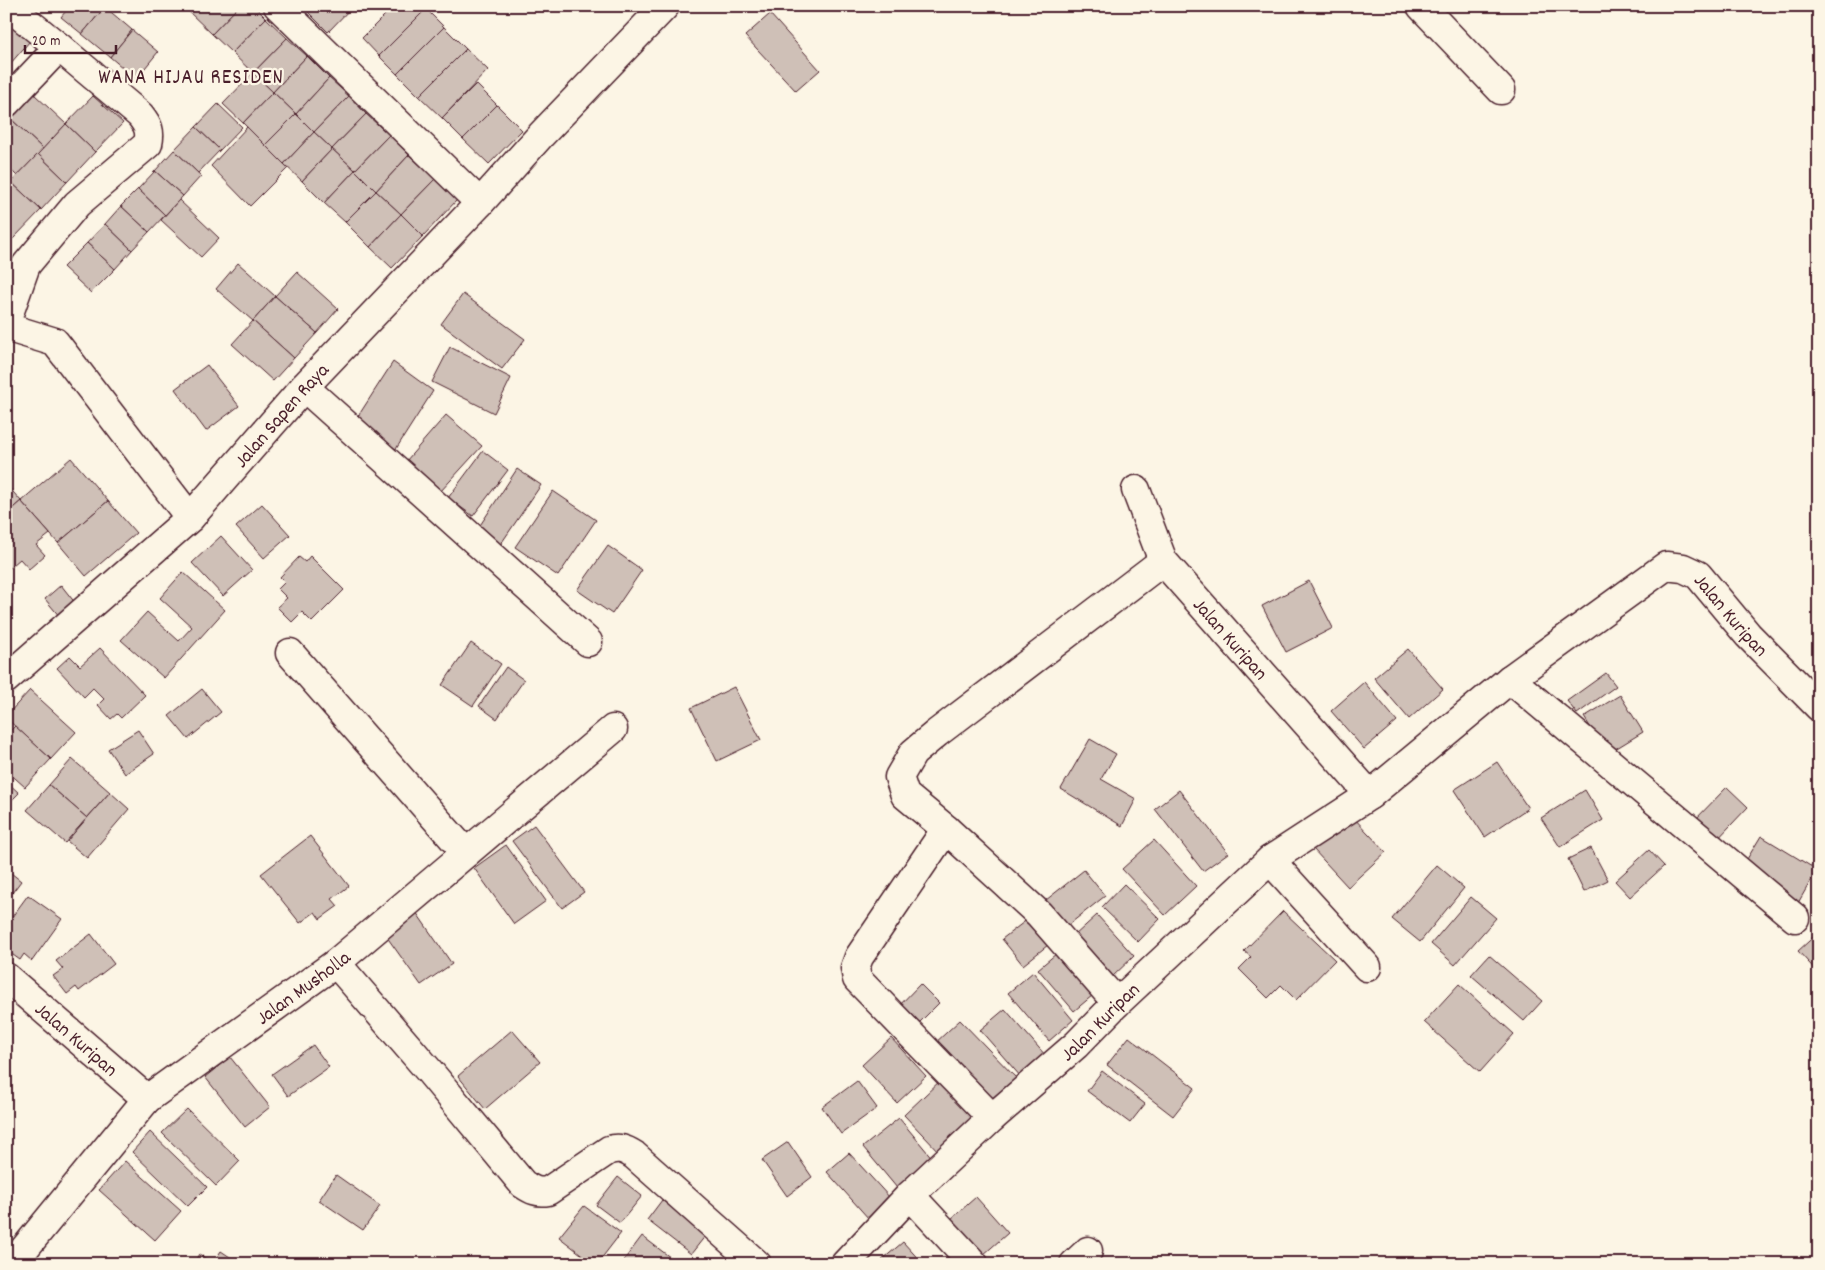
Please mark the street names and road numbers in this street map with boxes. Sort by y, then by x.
street label: Jalan Sapen Raya [229,358,337,475]
street label: Jalan Kuripan [1686,569,1773,664]
street label: Jalan Kuripan [1185,593,1273,687]
street label: Jalan Musholla [251,945,358,1033]
street label: Jalan Kuripan [1056,978,1147,1069]
street label: Jalan Kuripan [28,997,123,1085]

